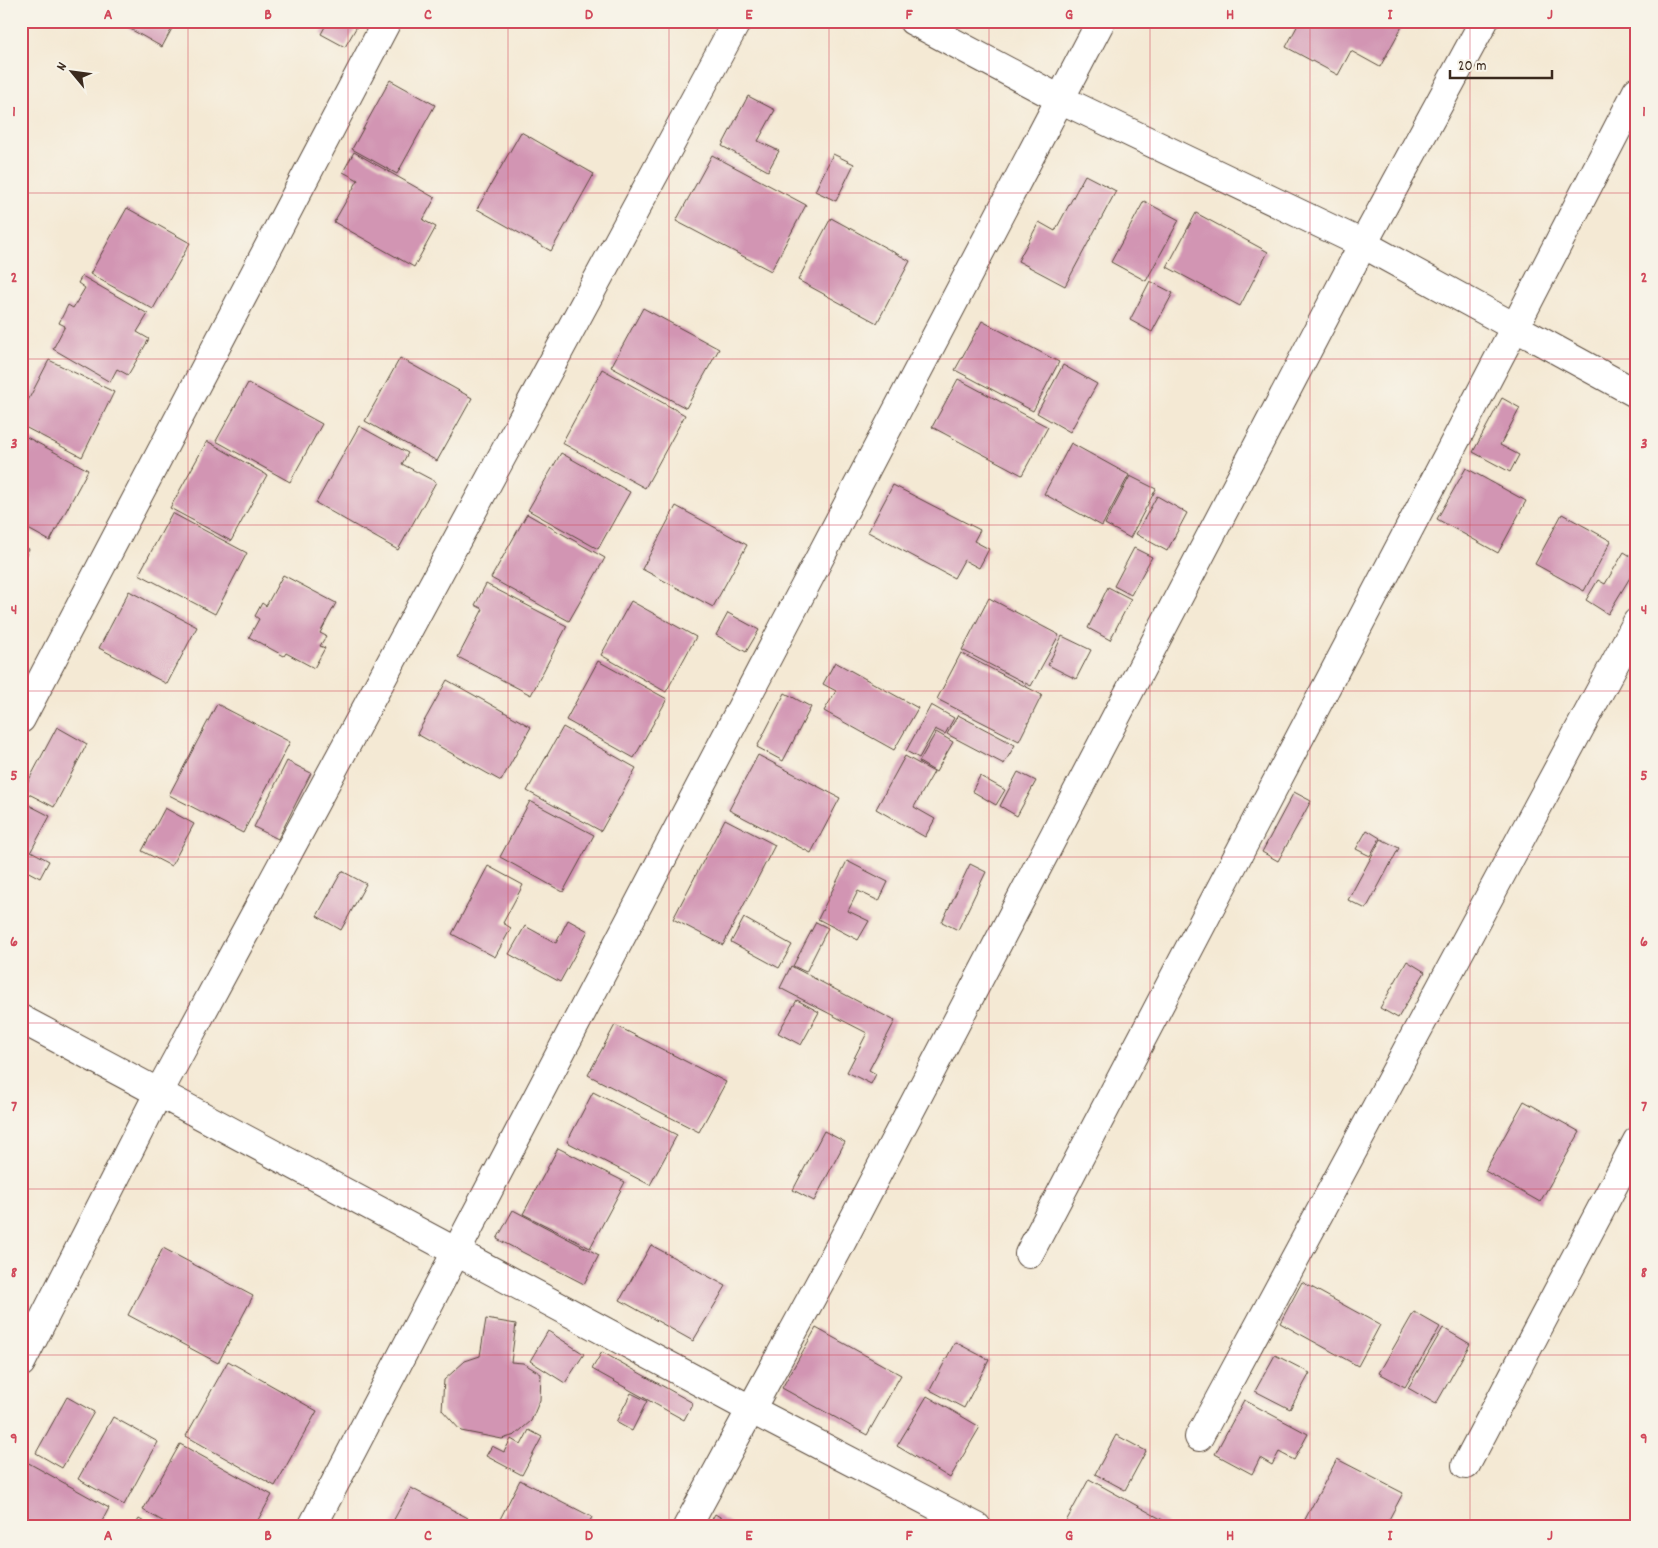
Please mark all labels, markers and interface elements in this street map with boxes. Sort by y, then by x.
text: A [104,4,113,27]
text: B [264,4,272,27]
text: C [424,4,432,27]
text: D [585,4,594,27]
text: E [745,4,753,27]
text: F [905,4,913,27]
text: G [1065,4,1073,27]
text: H [1226,4,1234,27]
text: I [1388,4,1394,27]
text: J [1547,4,1553,27]
north arrow [48,48,98,98]
scale bar [1450,48,1553,80]
text: 20 m [1458,56,1486,78]
text: N [52,59,73,75]
text: 1 [12,101,16,124]
text: 1 [1642,101,1646,124]
text: 2 [11,267,18,290]
text: 2 [1641,267,1648,290]
text: 3 [10,433,18,456]
text: 3 [1640,433,1648,456]
text: 4 [11,599,17,622]
text: 4 [1641,599,1647,622]
text: 5 [10,765,18,788]
text: 5 [1640,765,1648,788]
text: 6 [10,931,18,954]
text: 6 [1640,931,1648,954]
text: 7 [11,1096,17,1119]
text: 7 [1641,1096,1647,1119]
text: 8 [11,1262,18,1285]
text: 8 [1641,1262,1648,1285]
text: 9 [10,1428,18,1451]
text: 9 [1640,1428,1648,1451]
text: A [104,1525,113,1548]
text: B [264,1525,272,1548]
text: C [424,1525,432,1548]
text: D [585,1525,594,1548]
text: E [745,1525,753,1548]
text: F [905,1525,913,1548]
text: G [1065,1525,1073,1548]
text: H [1226,1525,1234,1548]
text: I [1388,1525,1394,1548]
text: J [1547,1525,1553,1548]

